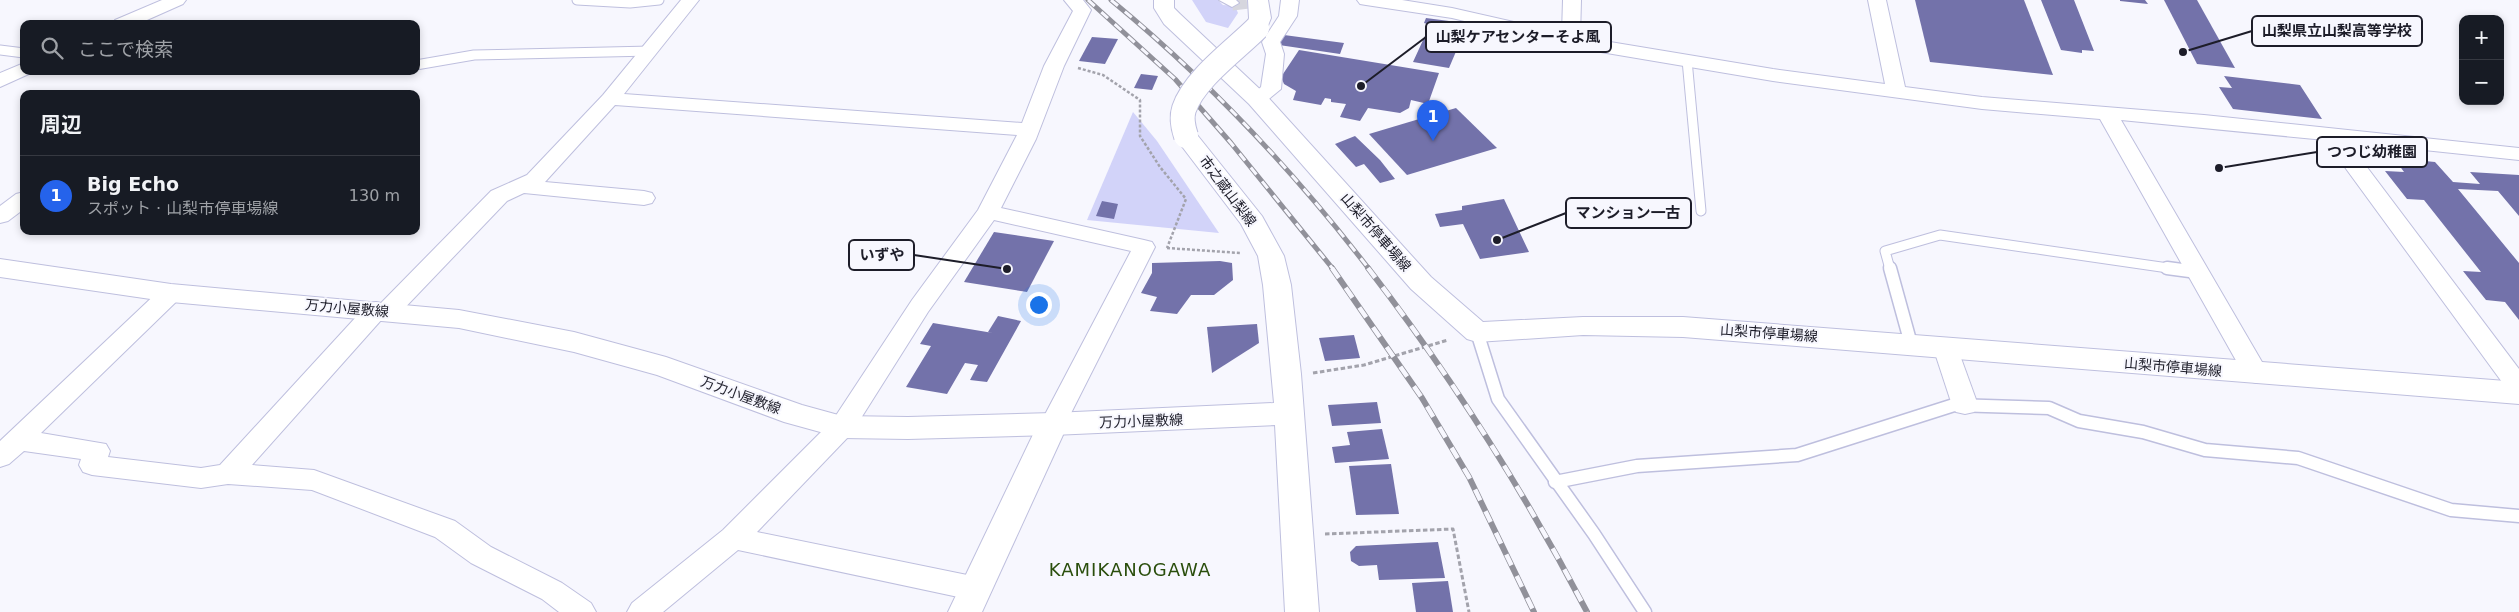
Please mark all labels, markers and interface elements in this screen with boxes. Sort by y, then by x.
map controls [2459,15,2504,105]
button: + [2459,15,2504,60]
callout: 山梨県立山梨高等学校 [2252,16,2422,46]
search box [20,20,420,75]
callout: 山梨ケアセンターそよ風 [1426,22,1611,52]
text: 山梨県立山梨高等学校 [2262,22,2412,40]
text: 山梨ケアセンターそよ風 [1436,28,1600,46]
icon: search [38,34,66,62]
text: ここで検索 [78,38,173,60]
button: − [2459,60,2504,105]
pin: 1 [1417,100,1449,141]
text: 周辺 [40,113,82,137]
callout: つつじ幼稚園 [2317,137,2427,167]
text: つつじ幼稚園 [2327,143,2417,161]
street label: 市之蔵山梨線 [1196,153,1260,229]
text: Big Echo [87,173,179,195]
text: 1 [50,186,62,205]
text: 130 m [349,186,400,205]
street label: 山梨市停車場線 [1338,190,1414,274]
callout: マンション一古 [1566,198,1691,228]
text: スポット · 山梨市停車場線 [87,199,278,218]
text: マンション一古 [1575,204,1681,222]
callout: いずや [849,240,914,270]
text: いずや [859,246,905,264]
your location [1026,292,1052,318]
street label: 万力小屋敷線 [304,296,390,320]
street label: 山梨市停車場線 [1720,322,1818,344]
street label: 山梨市停車場線 [2123,355,2223,379]
street label: 万力小屋敷線 [699,373,783,417]
street label: 万力小屋敷線 [1099,412,1183,430]
district label: KAMIKANOGAWA [1049,559,1211,580]

